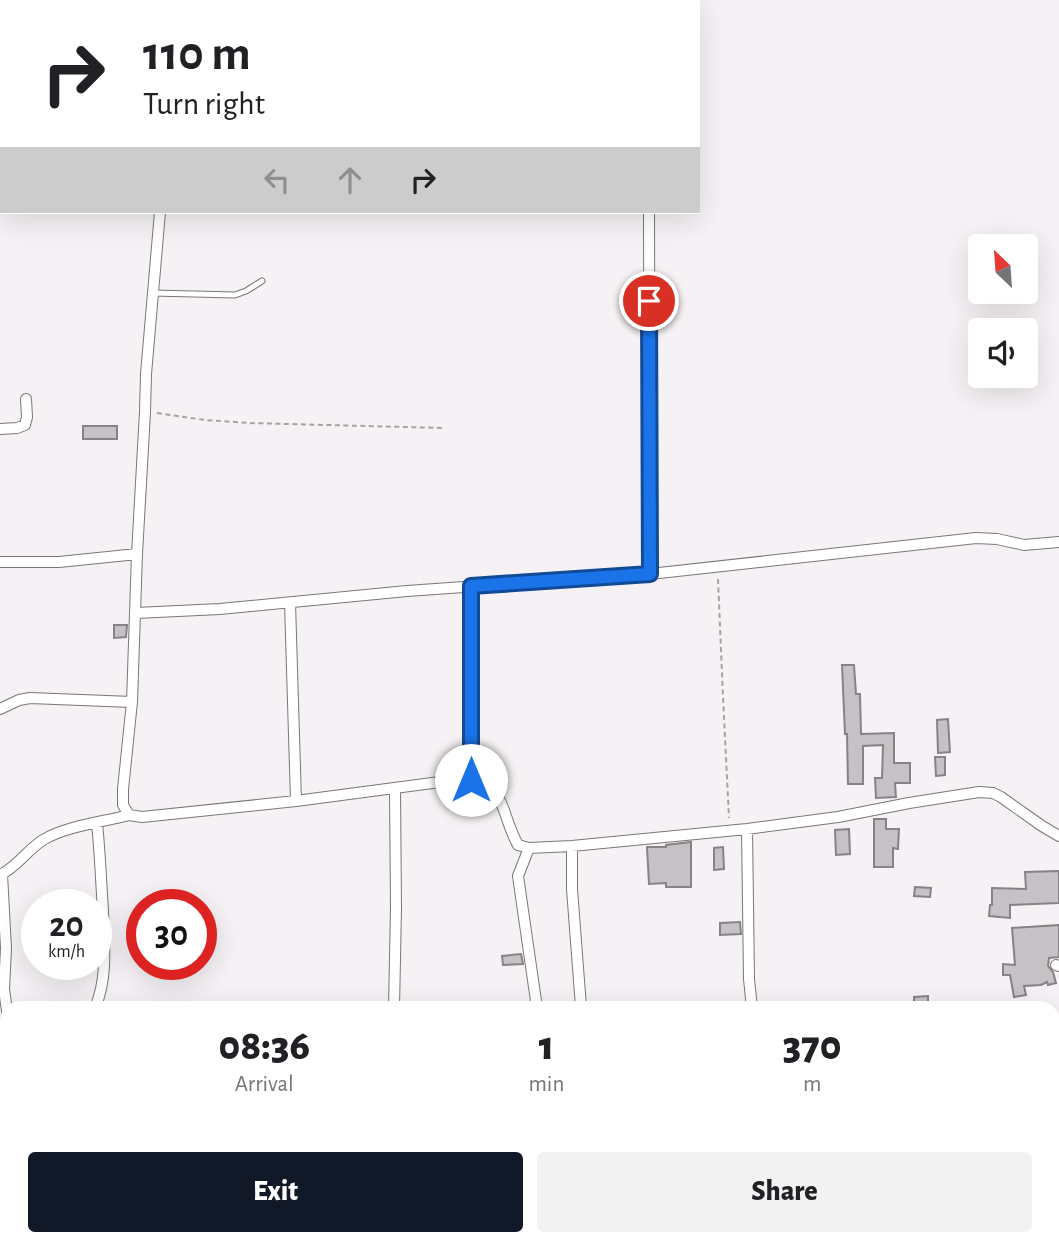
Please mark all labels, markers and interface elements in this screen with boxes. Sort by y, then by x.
icon: right [28,28,119,119]
text: 110 m [143,30,251,79]
text: Turn right [143,88,265,120]
icon: left [258,161,296,199]
icon: ahead [331,161,369,199]
icon: right [404,161,442,199]
north arrow [968,234,1038,304]
map controls [968,234,1038,388]
pin [619,271,679,331]
icon: arrive [630,282,668,320]
button: sound [968,318,1038,388]
position arrow [434,743,508,817]
speed limit sign: 30 [126,889,217,980]
text: 20 [49,908,84,943]
text: km/h [48,943,85,961]
text: 08:36 [219,1025,310,1067]
text: 1 [539,1025,554,1067]
text: 370 [783,1025,842,1067]
text: Arrival [235,1073,294,1096]
text: min [528,1073,564,1096]
text: m [803,1073,821,1096]
button: Exit [28,1152,523,1232]
button: Share [537,1152,1032,1232]

